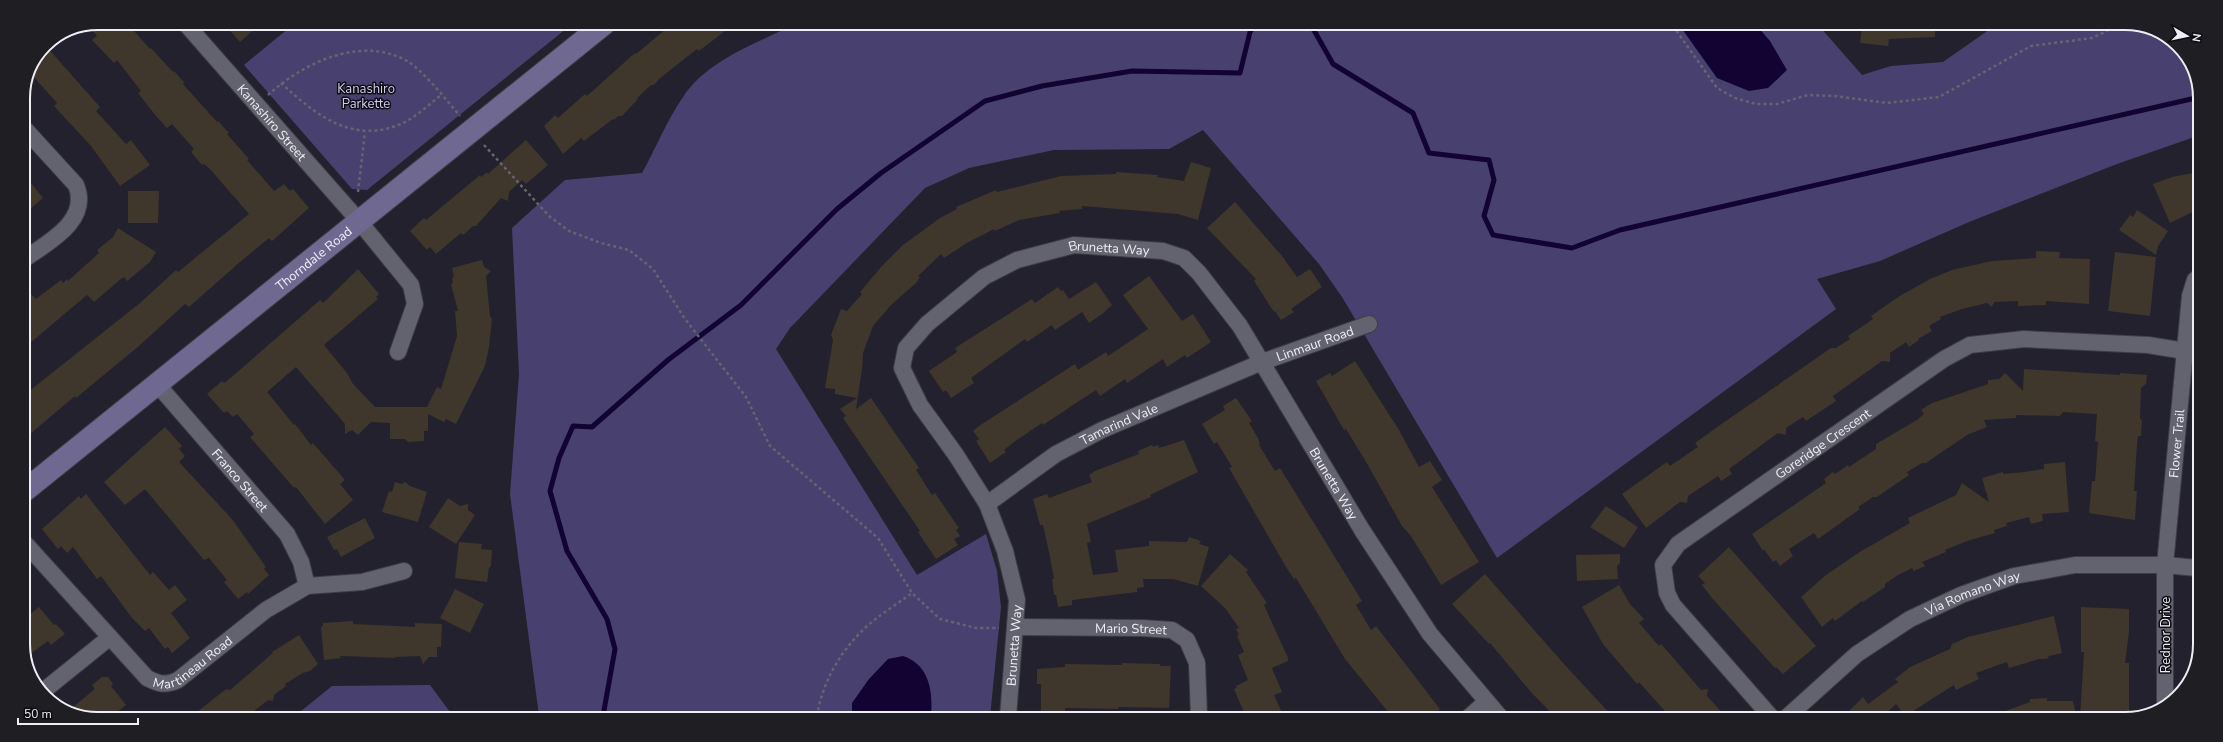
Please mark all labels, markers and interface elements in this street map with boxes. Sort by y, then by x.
north arrow [2167,16,2207,56]
text: N [2188,32,2204,43]
park label: Kanashiro Parkette [337,80,395,113]
street label: Kanashiro Street [233,81,310,165]
street label: Thorndale Road [272,223,356,295]
street label: Brunetta Way [1066,236,1150,260]
street label: Linmaur Road [1274,322,1356,366]
street label: Tamarind Vale [1077,399,1161,450]
street label: Goreridge Crescent [1772,404,1875,484]
street label: Flower Trail [2165,408,2189,479]
street label: Brunetta Way [1305,444,1362,524]
street label: Franco Street [207,445,272,516]
street label: Via Romano Way [1921,567,2022,621]
street label: Rednor Drive [2157,597,2175,673]
street label: Brunetta Way [1002,604,1027,687]
street label: Mario Street [1095,620,1168,640]
street label: Martineau Road [151,632,237,694]
scale bar [18,700,138,726]
text: 50 m [24,706,52,722]

